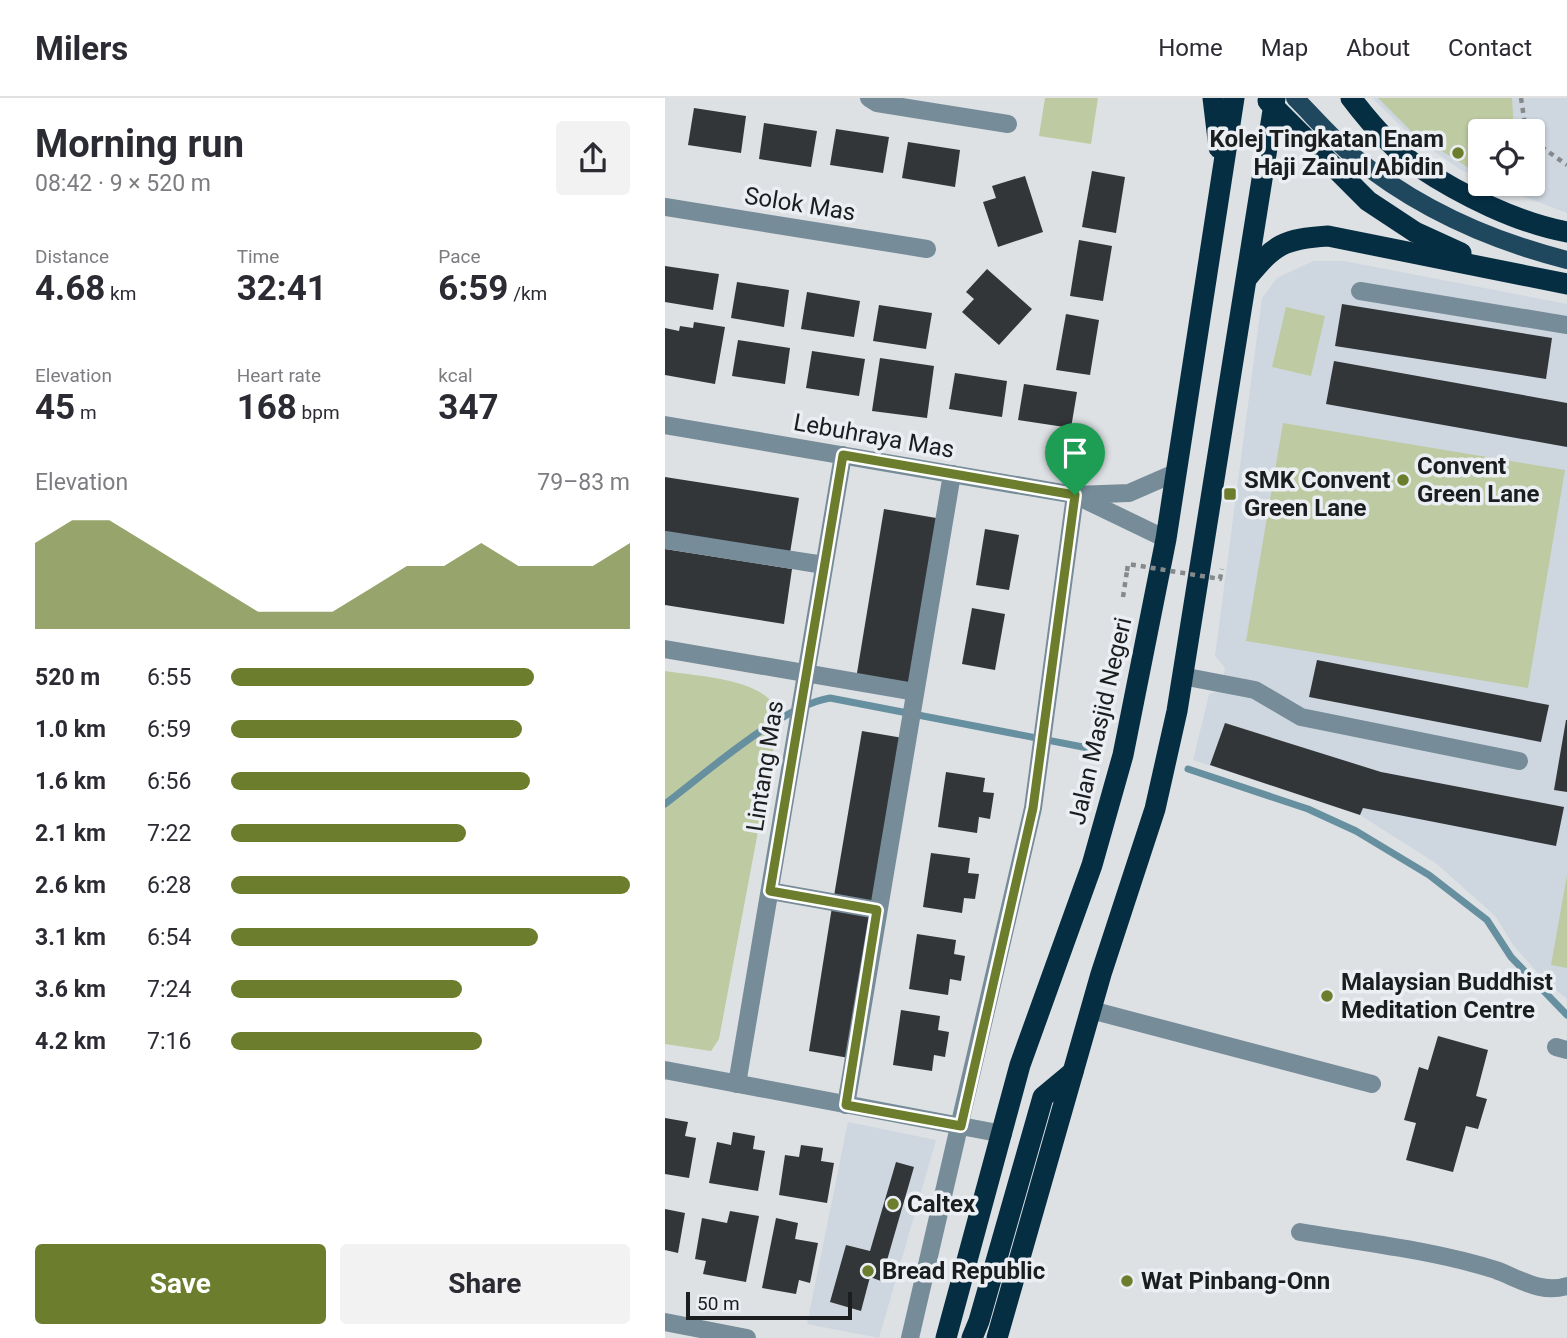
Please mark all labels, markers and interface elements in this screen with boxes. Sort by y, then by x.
text: Milers [35,29,128,68]
text: Home [1158,34,1223,62]
text: Map [1261,34,1308,62]
text: About [1346,34,1410,62]
text: Contact [1448,34,1532,62]
map controls [1468,119,1545,196]
button: locate [1468,119,1545,196]
button: share [556,121,630,195]
text: Morning run [35,122,244,166]
place label: Kolej Tingkatan Enam Haji Zainul Abidin [1210,125,1444,181]
marker: Kolej Tingkatan Enam Haji Zainul Abidin [1450,145,1466,161]
text: 08:42 · 9 × 520 m [35,170,211,197]
street label: Solok Mas [743,181,857,227]
text: Distance [35,245,109,268]
text: Time [237,245,279,268]
text: Pace [438,245,481,268]
text: 4.68 [35,268,105,309]
text: 32:41 [237,268,327,309]
text: 6:59 [438,268,508,309]
text: km [105,282,136,305]
text: /km [508,282,547,305]
text: Elevation [35,364,112,387]
text: Heart rate [237,364,321,387]
text: kcal [438,364,473,387]
text: 45 [35,387,75,428]
text: 168 [237,387,297,428]
text: 347 [438,387,499,428]
text: m [75,401,97,424]
text: bpm [297,401,340,424]
street label: Lebuhraya Mas [791,408,957,464]
pin [1045,423,1105,495]
icon: arrive [1056,434,1094,472]
place label: Convent Green Lane [1417,452,1540,508]
place label: SMK Convent Green Lane [1244,466,1390,522]
text: Elevation [35,469,128,496]
text: 79–83 m [537,469,630,496]
marker: Convent Green Lane [1395,472,1411,488]
marker: SMK Convent Green Lane [1222,486,1238,502]
street label: Jalan Masjid Negeri [1063,615,1137,827]
text: 520 m [35,664,100,691]
text: 6:55 [147,664,191,691]
street label: Lintang Mas [741,699,789,833]
text: 1.0 km [35,716,106,743]
text: 6:59 [147,716,191,743]
text: 1.6 km [35,768,106,795]
text: 6:56 [147,768,191,795]
text: 2.1 km [35,820,106,847]
text: 7:22 [147,820,191,847]
text: 2.6 km [35,872,106,899]
text: 6:28 [147,872,191,899]
text: 3.1 km [35,924,106,951]
text: 6:54 [147,924,191,951]
place label: Malaysian Buddhist Meditation Centre [1341,968,1553,1024]
text: 3.6 km [35,976,106,1003]
text: 7:24 [147,976,191,1003]
marker: Malaysian Buddhist Meditation Centre [1319,988,1335,1004]
text: 4.2 km [35,1028,106,1055]
text: 7:16 [147,1028,191,1055]
place label: Caltex [907,1190,976,1218]
marker: Caltex [885,1196,901,1212]
button: Save [35,1244,326,1324]
button: Share [340,1244,630,1324]
place label: Bread Republic [882,1257,1045,1285]
marker: Bread Republic [860,1263,876,1279]
place label: Wat Pinbang-Onn [1141,1267,1330,1295]
marker: Wat Pinbang-Onn [1119,1273,1135,1289]
scale bar [686,1289,852,1321]
text: 50 m [697,1292,740,1315]

